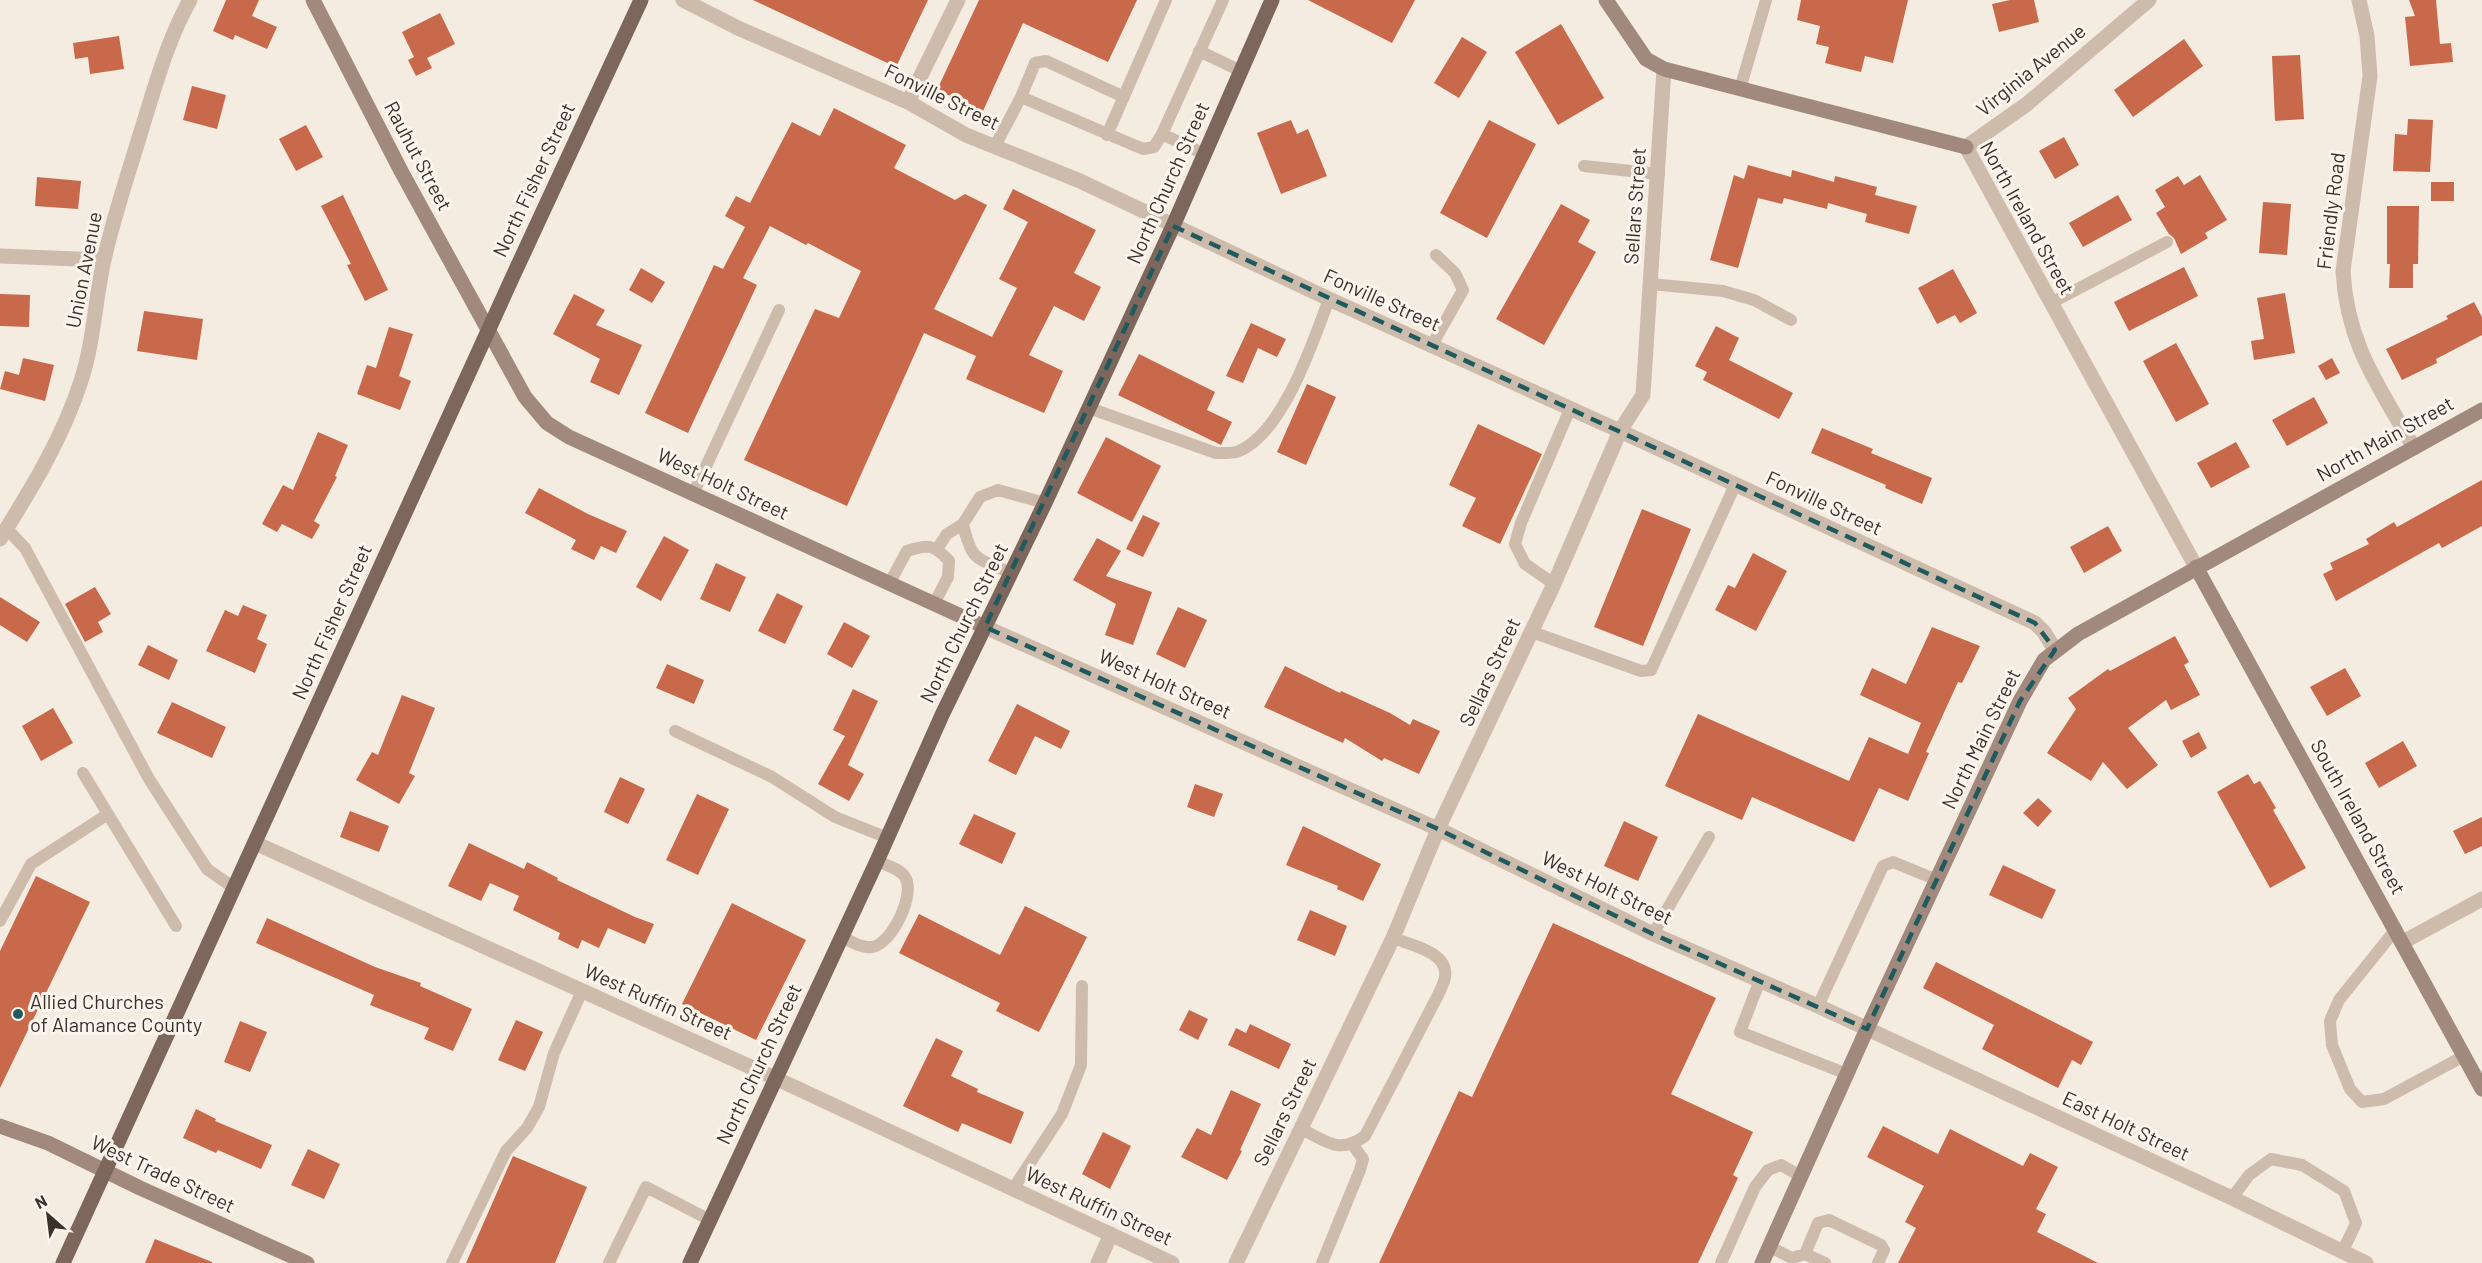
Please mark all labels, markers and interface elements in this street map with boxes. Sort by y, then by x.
street label: Virginia Avenue [1971,18,2090,121]
street label: Fonville Street [881,58,1004,134]
street label: Rauhut Street [380,97,458,214]
street label: North Church Street [1121,98,1214,267]
street label: North Fisher Street [487,99,579,260]
street label: North Ireland Street [1976,136,2080,299]
street label: Sellars Street [1618,147,1650,265]
street label: Friendly Road [2311,151,2349,271]
street label: Union Avenue [60,210,106,330]
street label: Fonville Street [1320,263,1444,335]
street label: North Main Street [2312,391,2457,486]
street label: West Holt Street [654,442,793,524]
street label: Fonville Street [1763,465,1886,539]
street label: North Church Street [914,539,1012,706]
street label: North Fisher Street [286,540,376,703]
street label: Sellars Street [1453,613,1525,730]
street label: West Holt Street [1095,643,1235,723]
street label: North Main Street [1936,665,2024,813]
street label: South Ireland Street [2306,735,2411,898]
street label: West Holt Street [1538,845,1677,929]
street label: West Ruffin Street [581,958,736,1044]
street label: North Church Street [710,979,806,1148]
place label: Allied Churches of Alamance County [30,989,202,1036]
marker: Allied Churches of Alamance County [11,1007,25,1021]
street label: Sellars Street [1248,1054,1321,1169]
street label: East Holt Street [2059,1085,2194,1165]
street label: West Trade Street [88,1129,239,1217]
street label: West Ruffin Street [1022,1161,1177,1250]
north arrow [18,1185,78,1245]
text: N [32,1190,50,1212]

